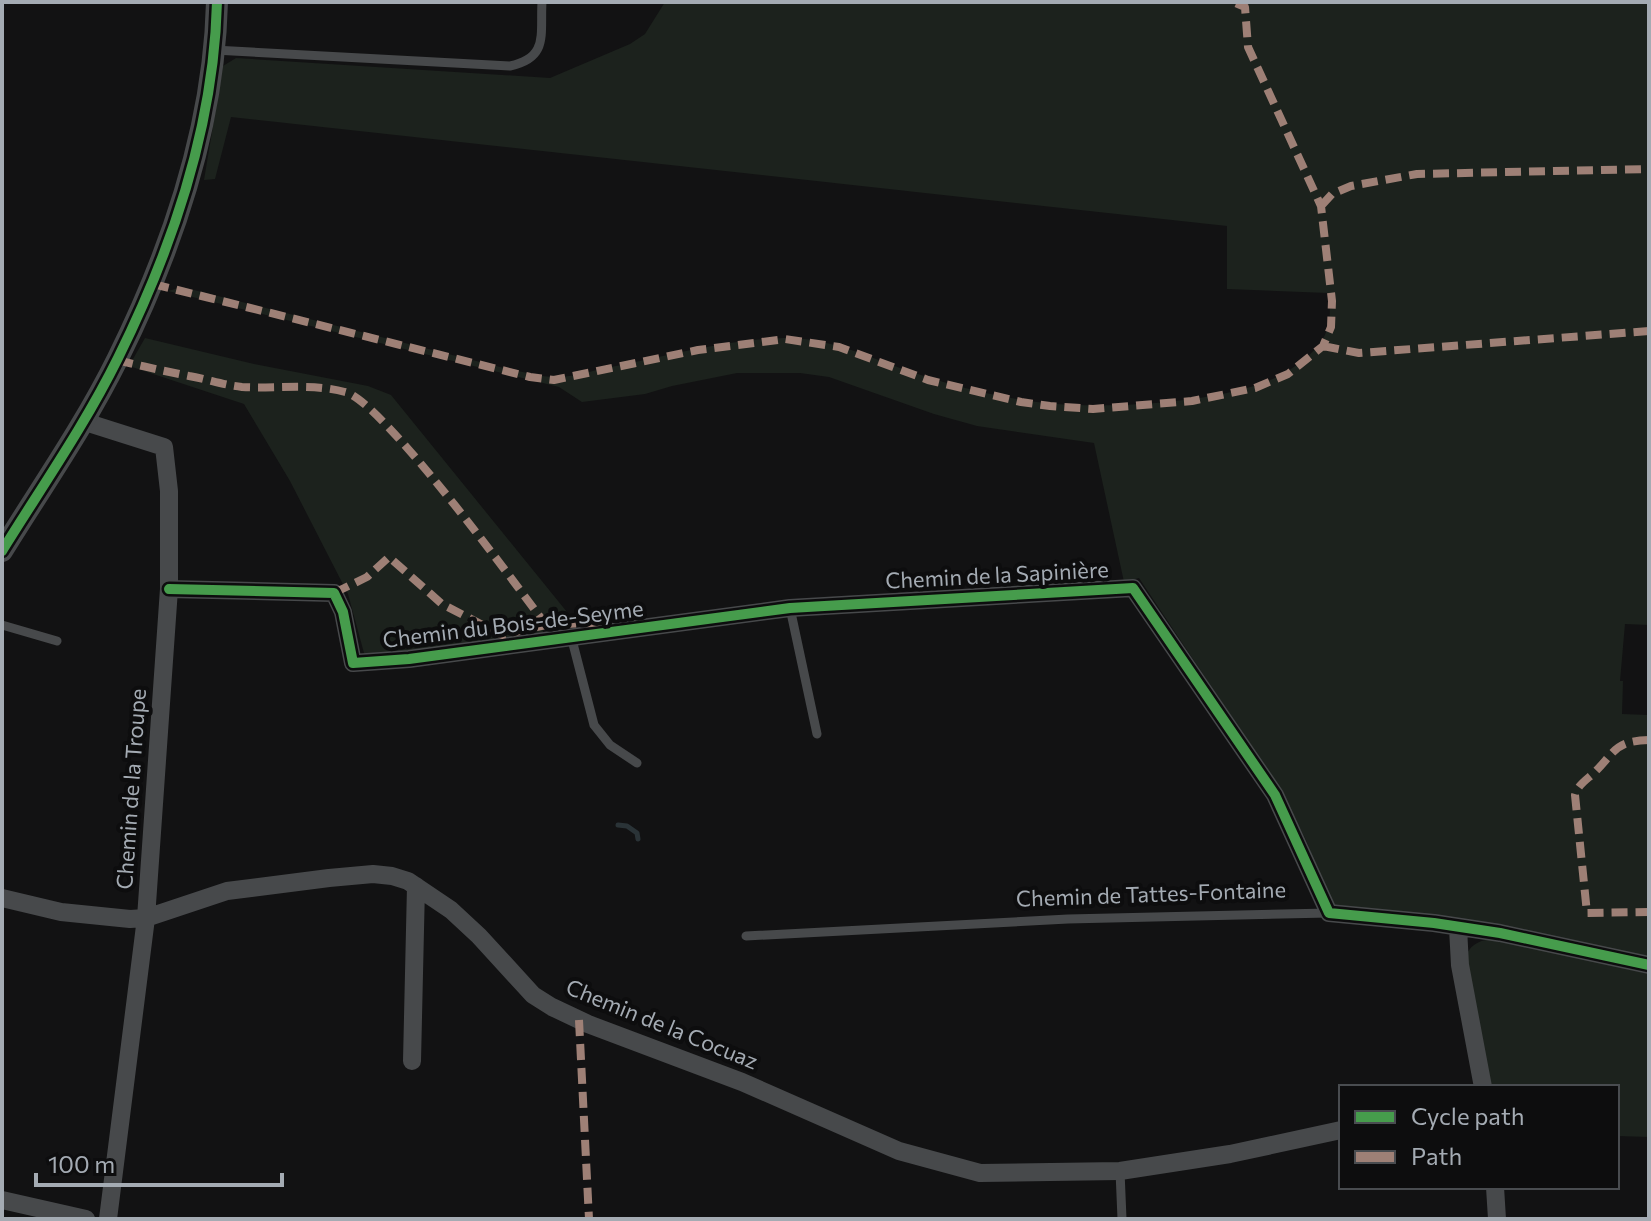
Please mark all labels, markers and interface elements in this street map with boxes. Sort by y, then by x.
street label: Chemin de la Sapinière [885,555,1109,594]
street label: Chemin du Bois-de-Seyme [381,594,645,653]
street label: Chemin de la Troupe [110,688,151,890]
street label: Chemin de Tattes-Fontaine [1015,875,1286,912]
street label: Chemin de la Cocuaz [562,973,762,1074]
legend [1339,1085,1619,1189]
text: Cycle path [1411,1101,1525,1130]
scale bar [36,1137,282,1187]
text: Path [1411,1141,1462,1170]
text: 100 m [48,1149,115,1178]

